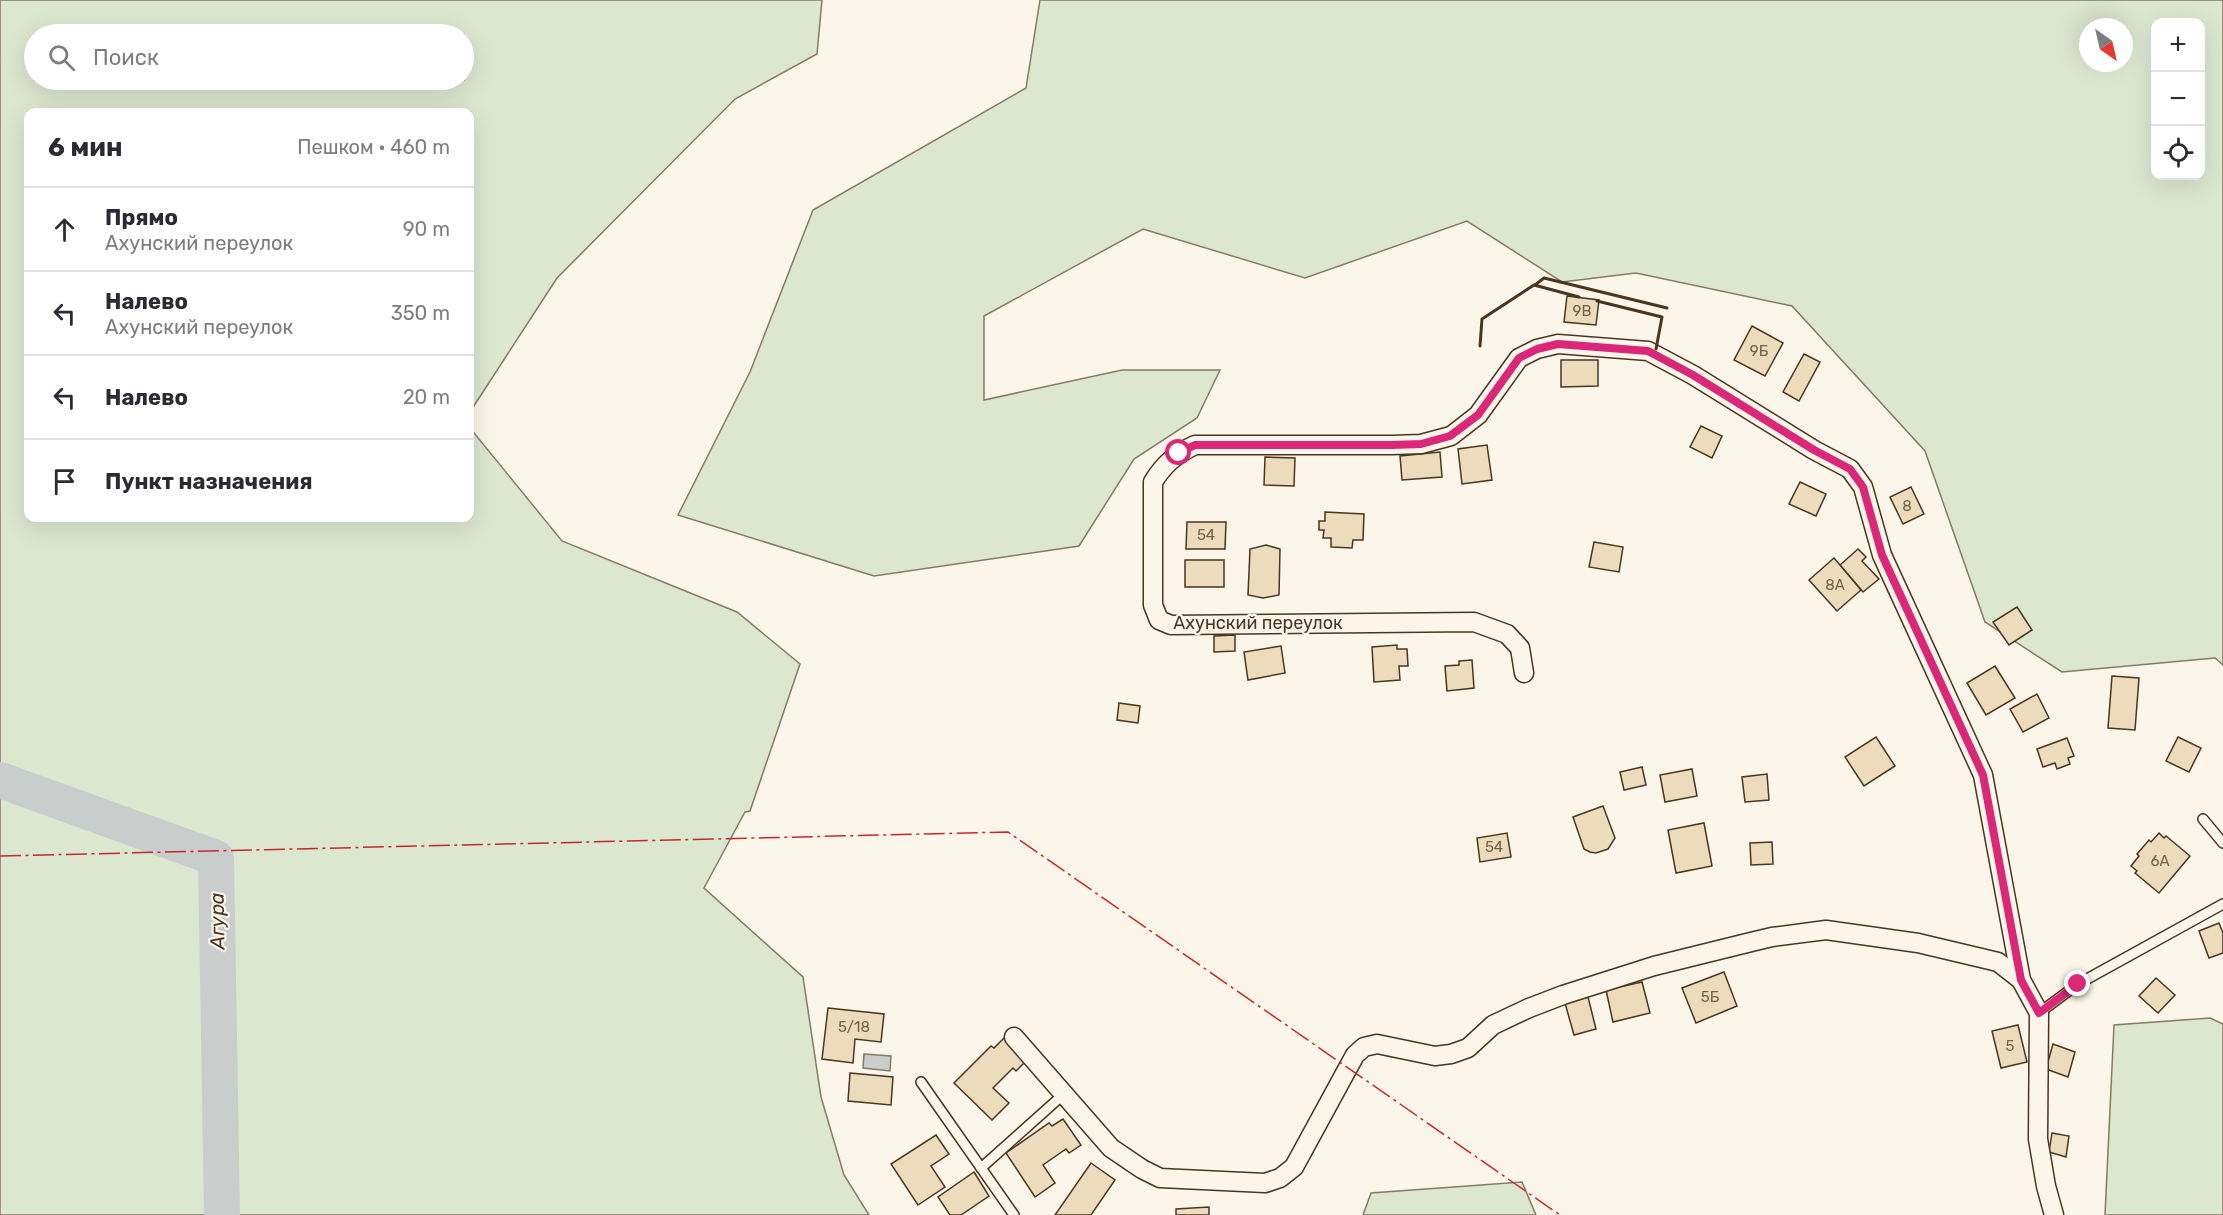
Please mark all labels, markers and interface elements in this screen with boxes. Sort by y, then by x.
north arrow [2079,18,2133,72]
map controls [2151,18,2205,180]
button: + [2151,18,2205,72]
search box [24,24,474,90]
icon: search [45,41,78,74]
text: Поиск [93,44,159,71]
button: − [2151,72,2205,126]
button: locate [2151,126,2205,180]
text: 6 мин [48,132,122,163]
text: Пешком · 460 m [297,135,450,159]
text: Прямо [105,204,178,231]
icon: ahead [48,213,81,246]
text: 90 m [403,217,450,241]
text: Ахунский переулок [105,231,293,255]
text: Налево [105,288,188,315]
icon: left [48,297,81,330]
text: 350 m [391,301,450,325]
house number: 9В [1573,302,1591,320]
text: Ахунский переулок [105,315,293,339]
house number: 9Б [1750,342,1769,360]
icon: left [48,381,81,414]
text: Налево [105,384,188,411]
text: 20 m [403,385,450,409]
route start [1165,439,1191,465]
icon: arrive [48,465,81,498]
text: Пункт назначения [105,468,313,495]
house number: 8 [1902,497,1912,515]
house number: 54 [1197,526,1215,544]
house number: 8А [1825,576,1845,594]
street label: Ахунский переулок [1173,612,1343,634]
house number: 54 [1485,838,1503,856]
house number: 6А [2150,852,2170,870]
water label: Агура [205,892,230,951]
route end [2064,970,2090,996]
house number: 5Б [1701,988,1720,1006]
house number: 5/18 [838,1018,870,1036]
house number: 5 [2006,1037,2015,1055]

